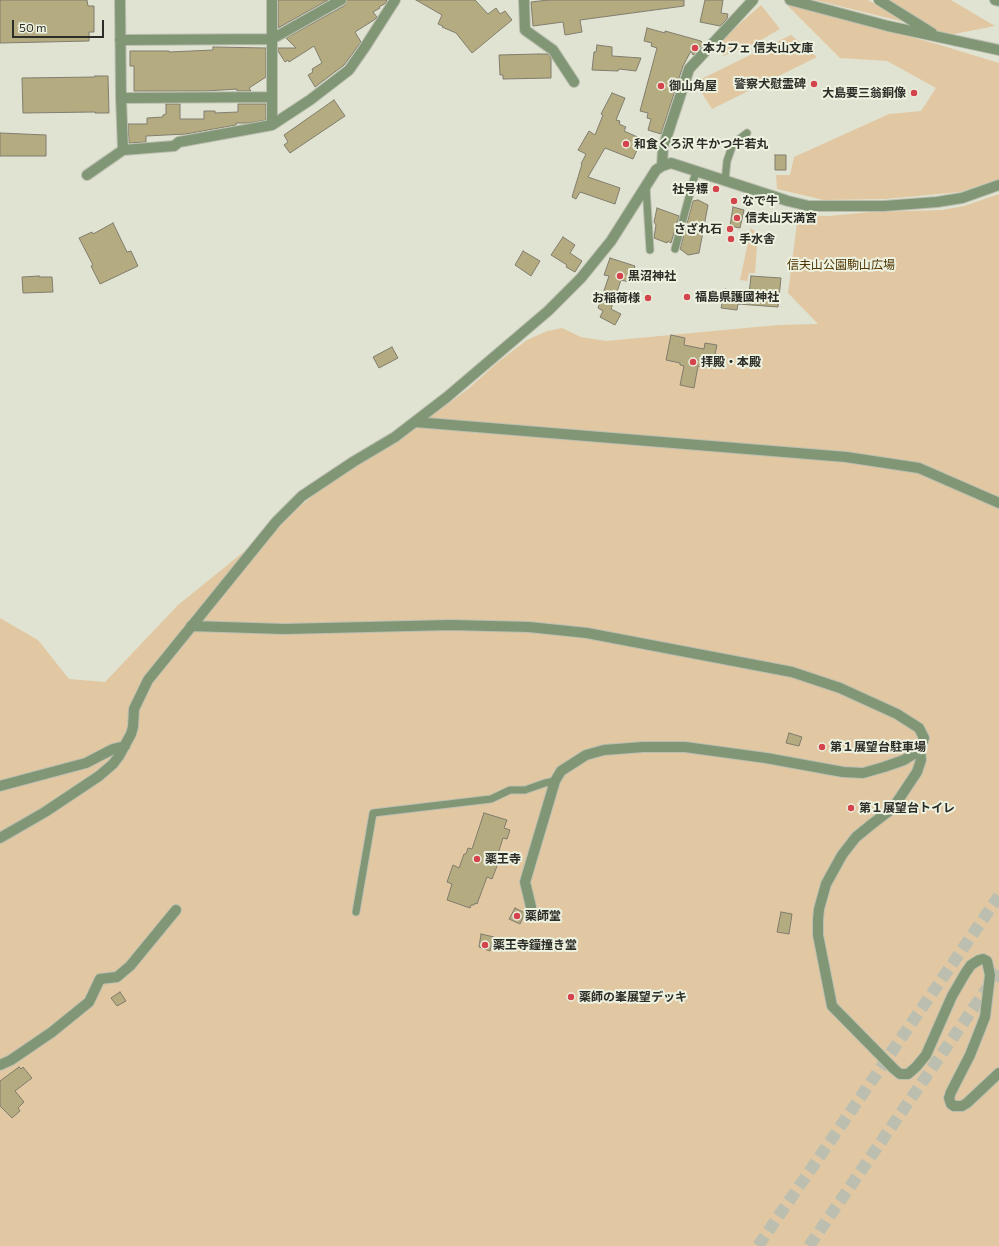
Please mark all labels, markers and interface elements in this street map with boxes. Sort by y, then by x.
scale bar [14,12,106,38]
text: 50 m [19,20,47,34]
place label: 本カフェ 信夫山文庫 [703,41,813,55]
marker: 本カフェ 信夫山文庫 [690,43,700,53]
place label: 警察犬慰霊碑 [734,77,806,91]
place label: 御山角屋 [669,79,717,93]
marker: 警察犬慰霊碑 [809,79,819,89]
marker: 御山角屋 [656,81,666,91]
place label: 大島要三翁銅像 [822,86,906,100]
marker: 大島要三翁銅像 [909,88,919,98]
place label: 和食くろ沢 牛かつ牛若丸 [634,137,768,151]
marker: 和食くろ沢 牛かつ牛若丸 [621,139,631,149]
place label: 社号標 [672,182,708,196]
marker: 社号標 [711,184,721,194]
place label: なで牛 [742,194,778,208]
marker: なで牛 [729,196,739,206]
place label: 信夫山天満宮 [745,211,817,225]
marker: 信夫山天満宮 [732,213,742,223]
place label: さざれ石 [674,222,722,236]
marker: さざれ石 [725,224,735,234]
place label: 手水舎 [739,232,775,246]
marker: 手水舎 [726,234,736,244]
park label: 信夫山公園駒山広場 [787,258,895,272]
place label: 黒沼神社 [628,269,676,283]
marker: 黒沼神社 [615,271,625,281]
place label: 福島県護國神社 [695,290,779,304]
place label: お稲荷様 [592,291,640,305]
marker: 福島県護國神社 [682,292,692,302]
marker: お稲荷様 [643,293,653,303]
place label: 拝殿・本殿 [701,355,761,369]
marker: 拝殿・本殿 [688,357,698,367]
place label: 第１展望台駐車場 [830,740,926,754]
marker: 第１展望台駐車場 [817,742,827,752]
place label: 第１展望台トイレ [859,801,955,815]
marker: 第１展望台トイレ [846,803,856,813]
place label: 薬王寺 [485,852,521,866]
marker: 薬王寺 [472,854,482,864]
place label: 薬師堂 [525,909,561,923]
marker: 薬師堂 [512,911,522,921]
place label: 薬王寺鐘撞き堂 [493,938,577,952]
marker: 薬王寺鐘撞き堂 [480,940,490,950]
place label: 薬師の峯展望デッキ [579,990,687,1004]
marker: 薬師の峯展望デッキ [566,992,576,1002]

